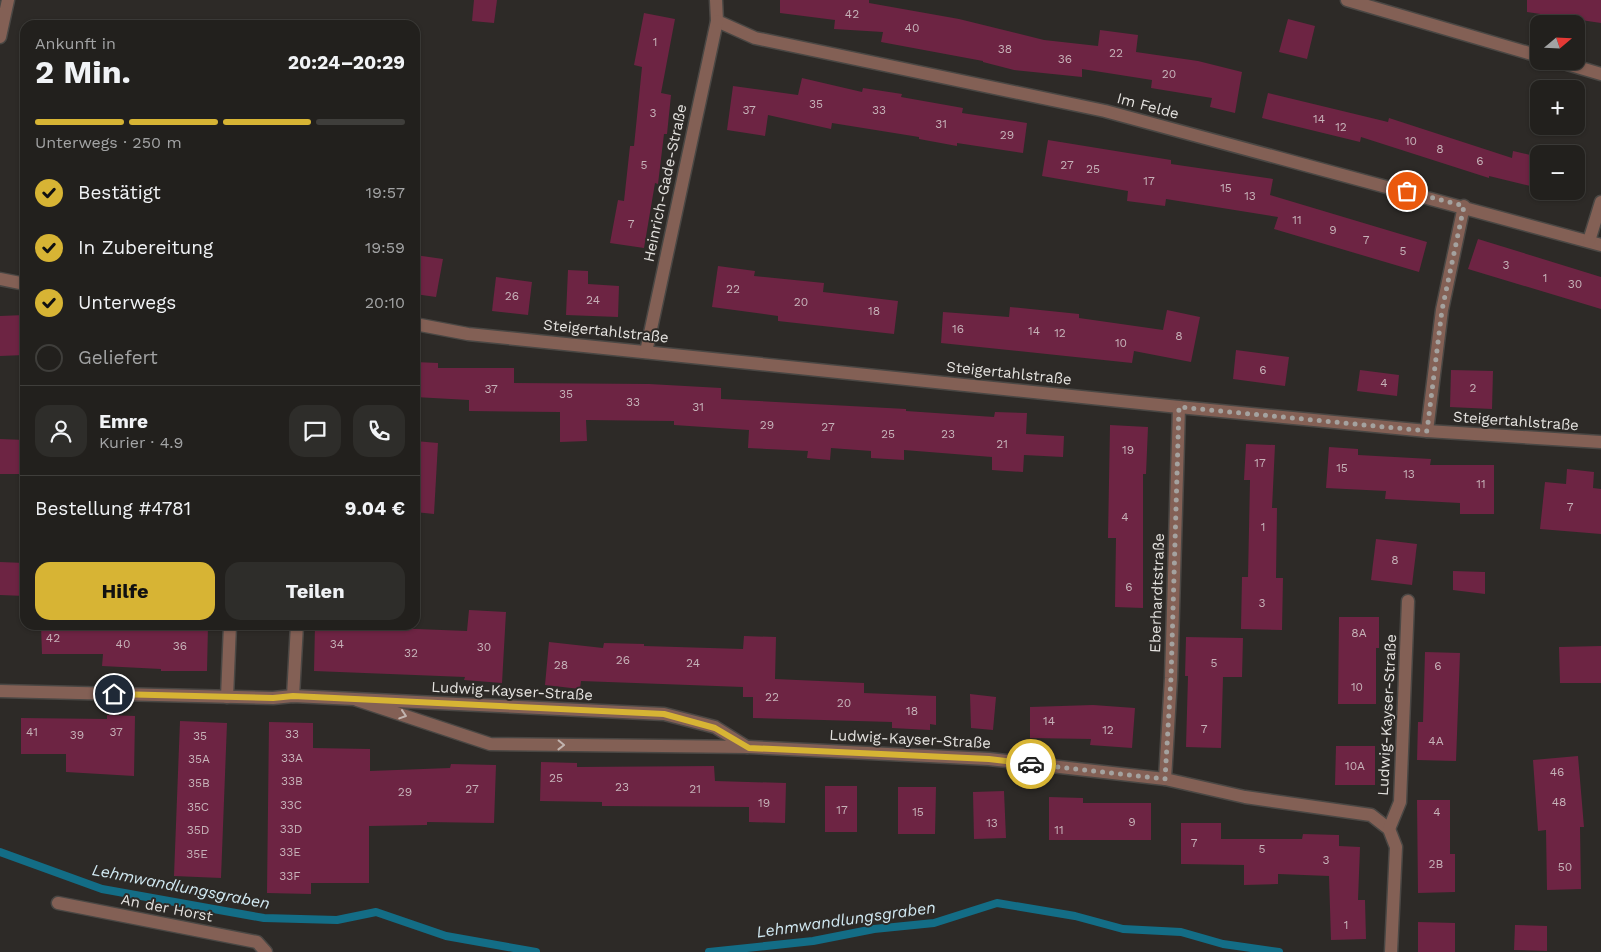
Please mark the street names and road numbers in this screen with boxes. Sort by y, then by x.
street label: Im Felde [1115,89,1181,123]
street label: Heinrich-Gade-Straße [639,102,691,264]
street label: Steigertahlstraße [542,315,670,347]
street label: Steigertahlstraße [945,357,1073,389]
street label: Steigertahlstraße [1453,408,1579,434]
street label: Eberhardtstraße [1146,533,1168,653]
street label: Ludwig-Kayser-Straße [1374,634,1400,796]
street label: Ludwig-Kayser-Straße [431,678,593,704]
street label: Ludwig-Kayser-Straße [829,726,991,752]
street label: An der Horst [120,890,215,926]

